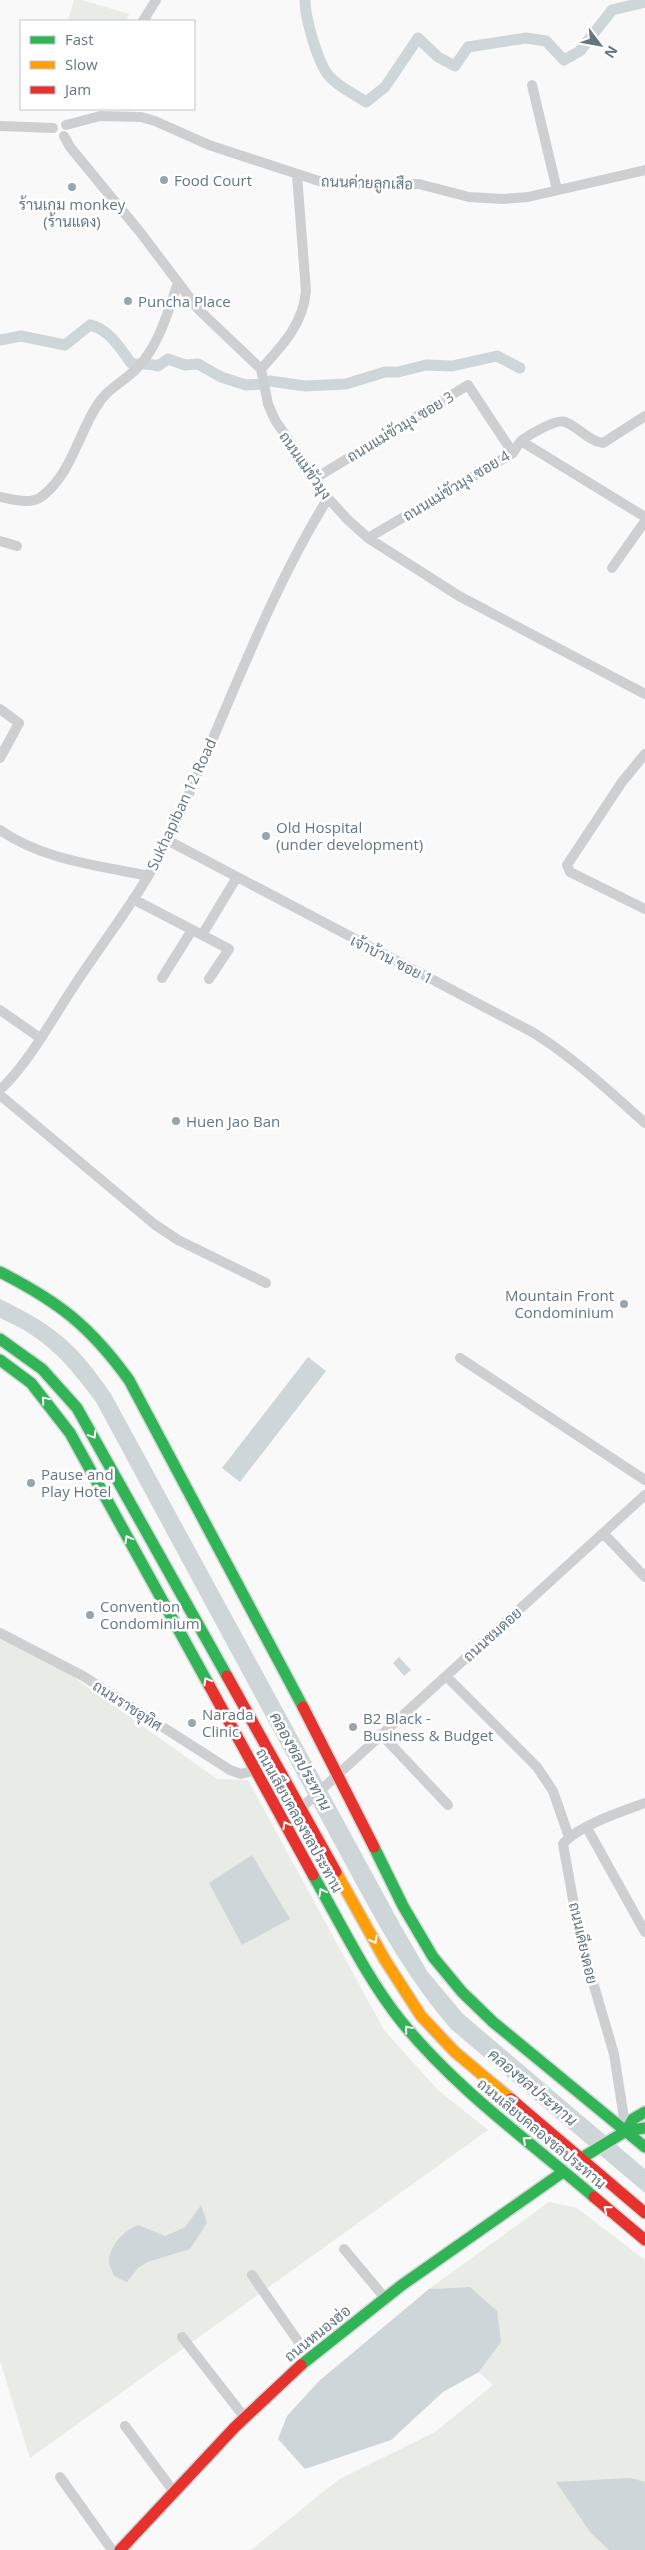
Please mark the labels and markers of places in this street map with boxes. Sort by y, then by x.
place label: Food Court [174,170,252,190]
marker: Food Court [158,174,170,186]
marker: ร้านเกม monkey (ร้านแดง) [66,181,78,193]
place label: ร้านเกม monkey (ร้านแดง) [19,194,126,231]
place label: Puncha Place [138,291,231,311]
marker: Puncha Place [122,295,134,307]
place label: Old Hospital (under development) [276,817,423,854]
marker: Old Hospital (under development) [260,830,272,842]
place label: Huen Jao Ban [186,1111,280,1131]
marker: Huen Jao Ban [170,1115,182,1127]
place label: Mountain Front Condominium [505,1285,614,1322]
marker: Mountain Front Condominium [618,1298,630,1310]
place label: Pause and Play Hotel [41,1464,114,1501]
marker: Pause and Play Hotel [25,1477,37,1489]
place label: Convention Condominium [100,1596,200,1633]
marker: Convention Condominium [84,1609,96,1621]
place label: Narada Clinic [202,1704,254,1741]
place label: B2 Black - Business & Budget [363,1708,493,1745]
marker: Narada Clinic [186,1717,198,1729]
marker: B2 Black - Business & Budget [347,1721,359,1733]

